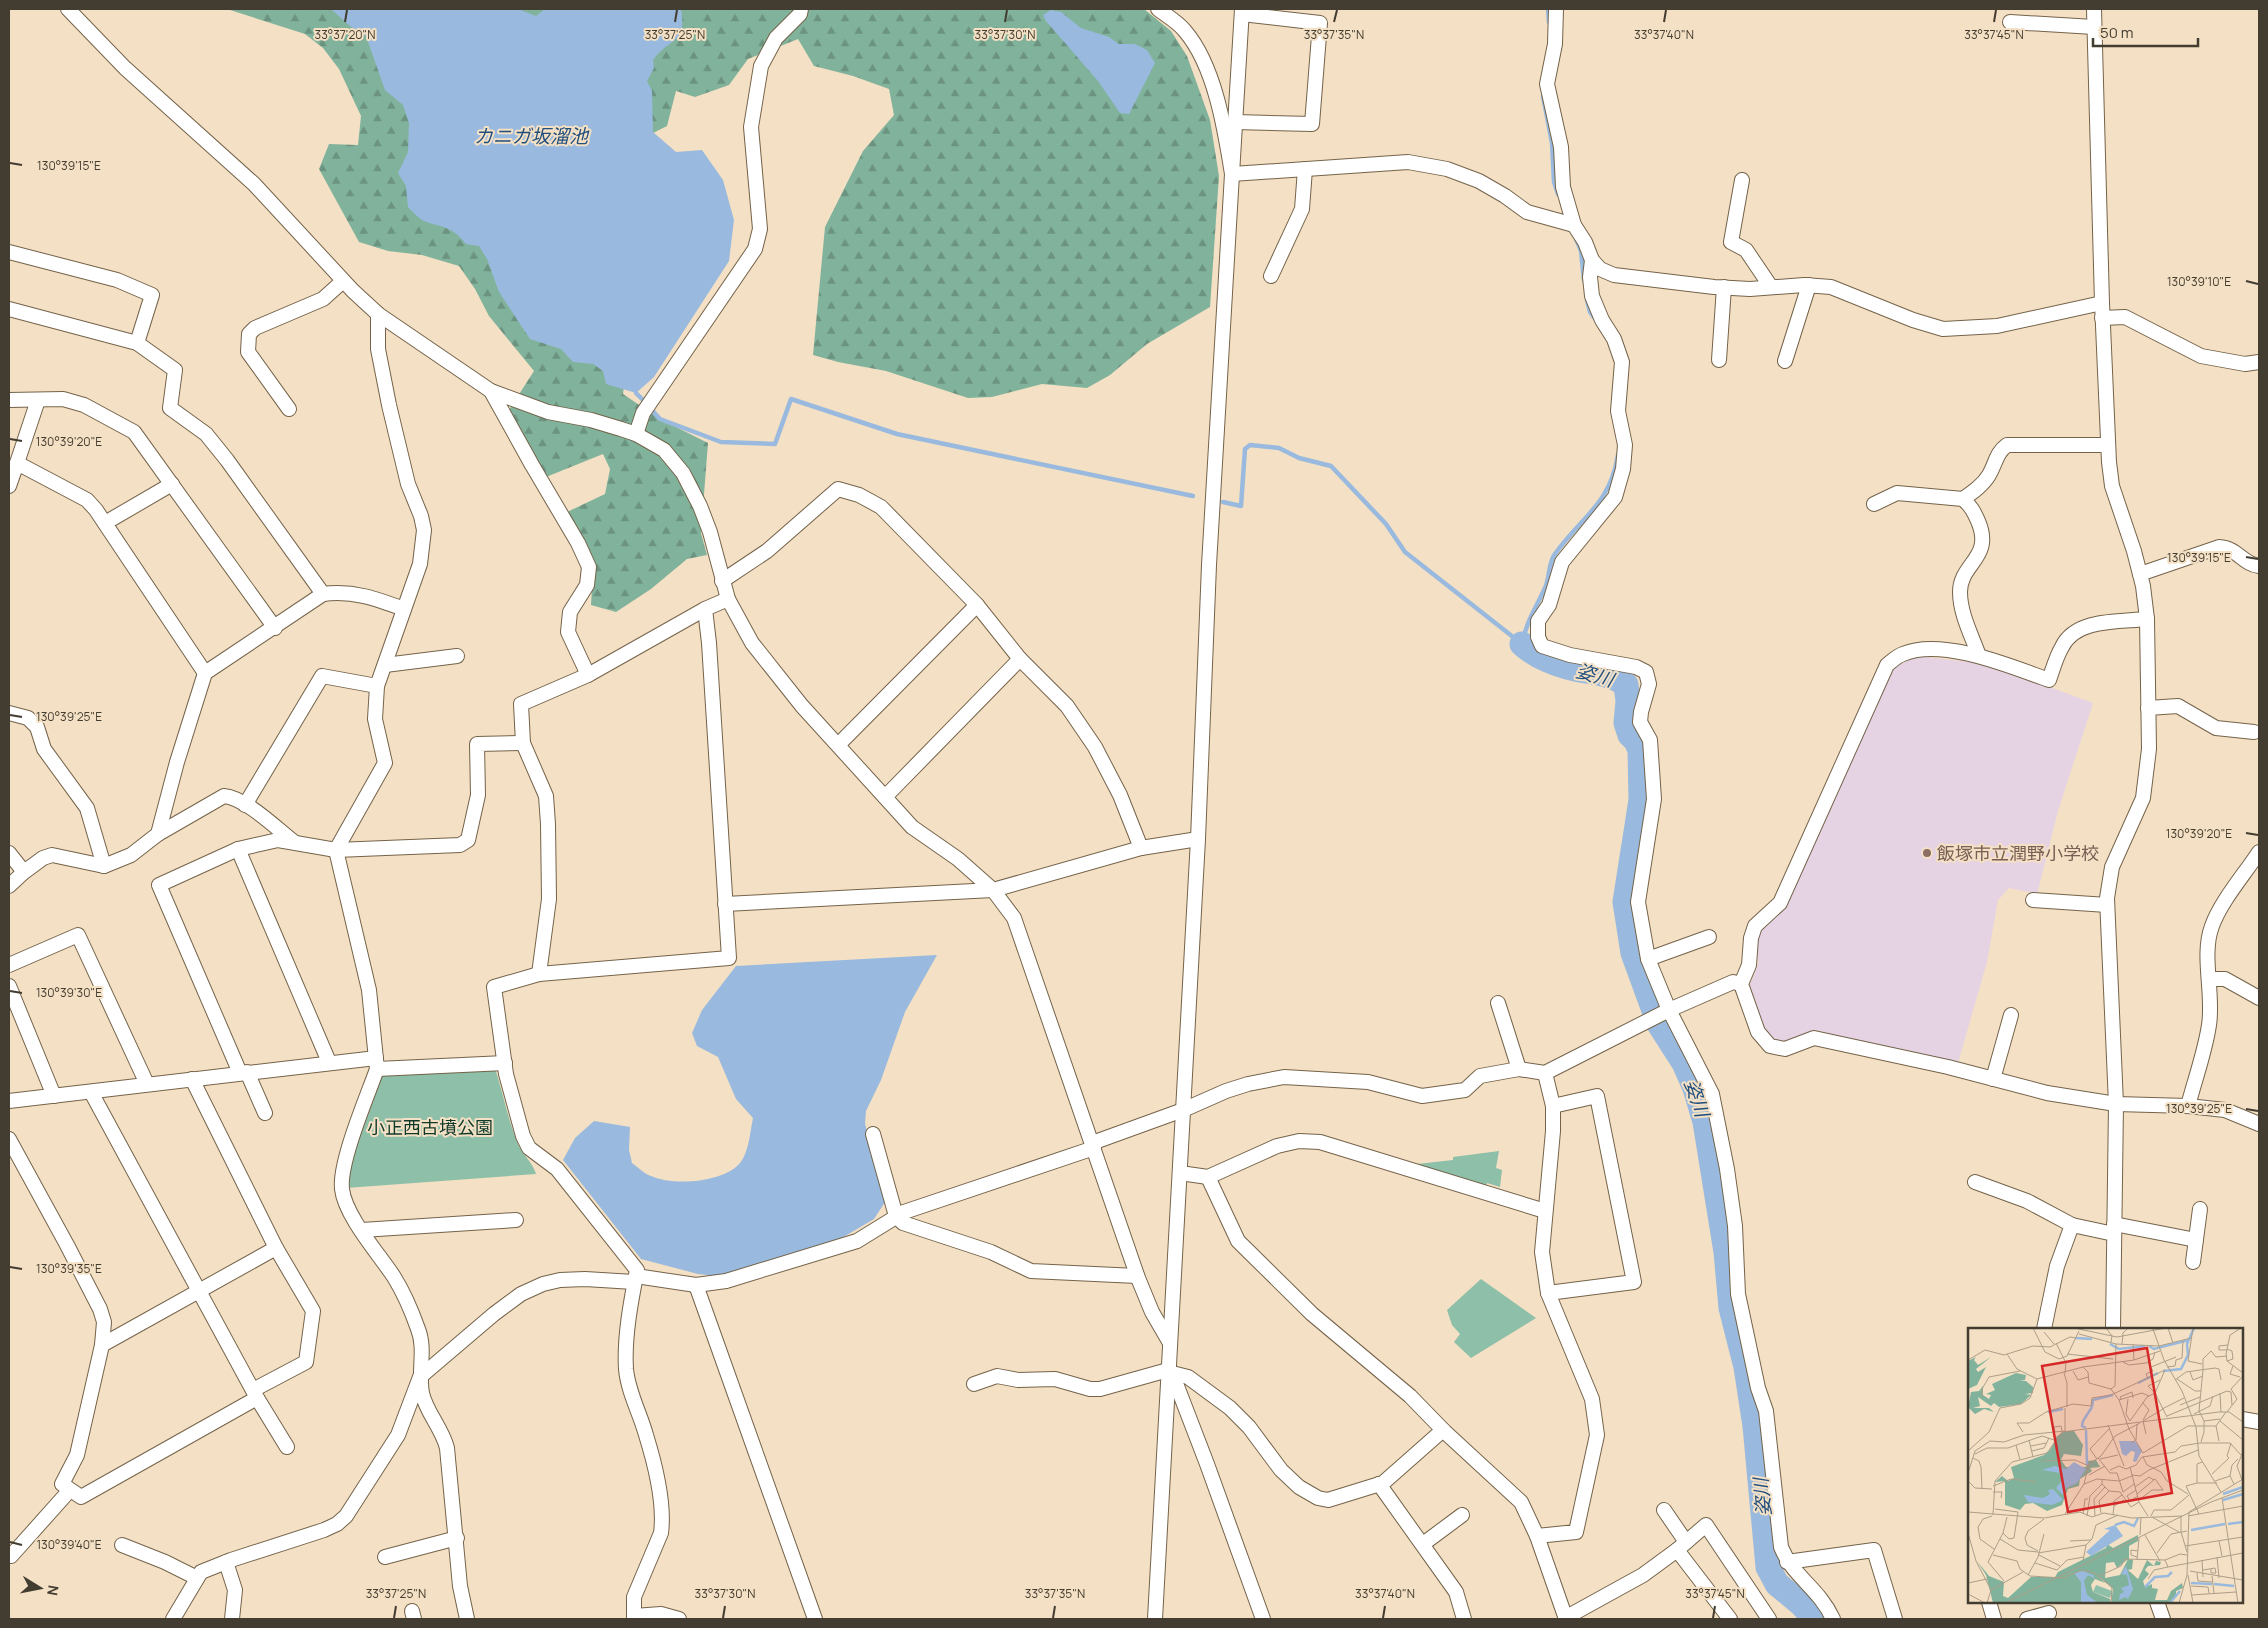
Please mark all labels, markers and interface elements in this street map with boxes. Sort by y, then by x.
scale bar [2093,15,2198,47]
text: 50 m [2100,22,2134,43]
text: 33°37'20"N [315,26,375,43]
text: 33°37'25"N [645,26,705,43]
text: 33°37'30"N [975,26,1035,43]
text: 33°37'35"N [1304,26,1364,43]
text: 33°37'40"N [1634,26,1694,43]
text: 33°37'45"N [1964,26,2024,43]
water label: カニガ坂溜池 [474,123,590,149]
text: 130°39'15"E [37,157,101,174]
text: 130°39'10"E [2167,273,2231,290]
text: 130°39'20"E [36,433,102,450]
text: 130°39'15"E [2167,549,2231,566]
water label: 姿川 [1573,657,1619,693]
text: 130°39'25"E [36,708,102,725]
text: 130°39'20"E [2166,825,2232,842]
place label: 飯塚市立潤野小学校 [1937,841,2099,865]
marker: 飯塚市立潤野小学校 [1921,847,1933,859]
text: 130°39'30"E [36,984,102,1001]
water label: 姿川 [1679,1076,1716,1122]
text: 130°39'25"E [2166,1100,2232,1117]
park label: 小正西古墳公園 [367,1115,493,1139]
text: 130°39'35"E [36,1260,102,1277]
inset map [1968,1328,2243,1603]
water label: 姿川 [1747,1475,1777,1517]
text: 130°39'40"E [36,1536,102,1553]
north arrow [15,1563,65,1613]
text: N [43,1584,64,1597]
text: 33°37'25"N [366,1585,426,1602]
text: 33°37'30"N [695,1585,755,1602]
text: 33°37'35"N [1025,1585,1085,1602]
text: 33°37'40"N [1355,1585,1415,1602]
text: 33°37'45"N [1685,1585,1745,1602]

